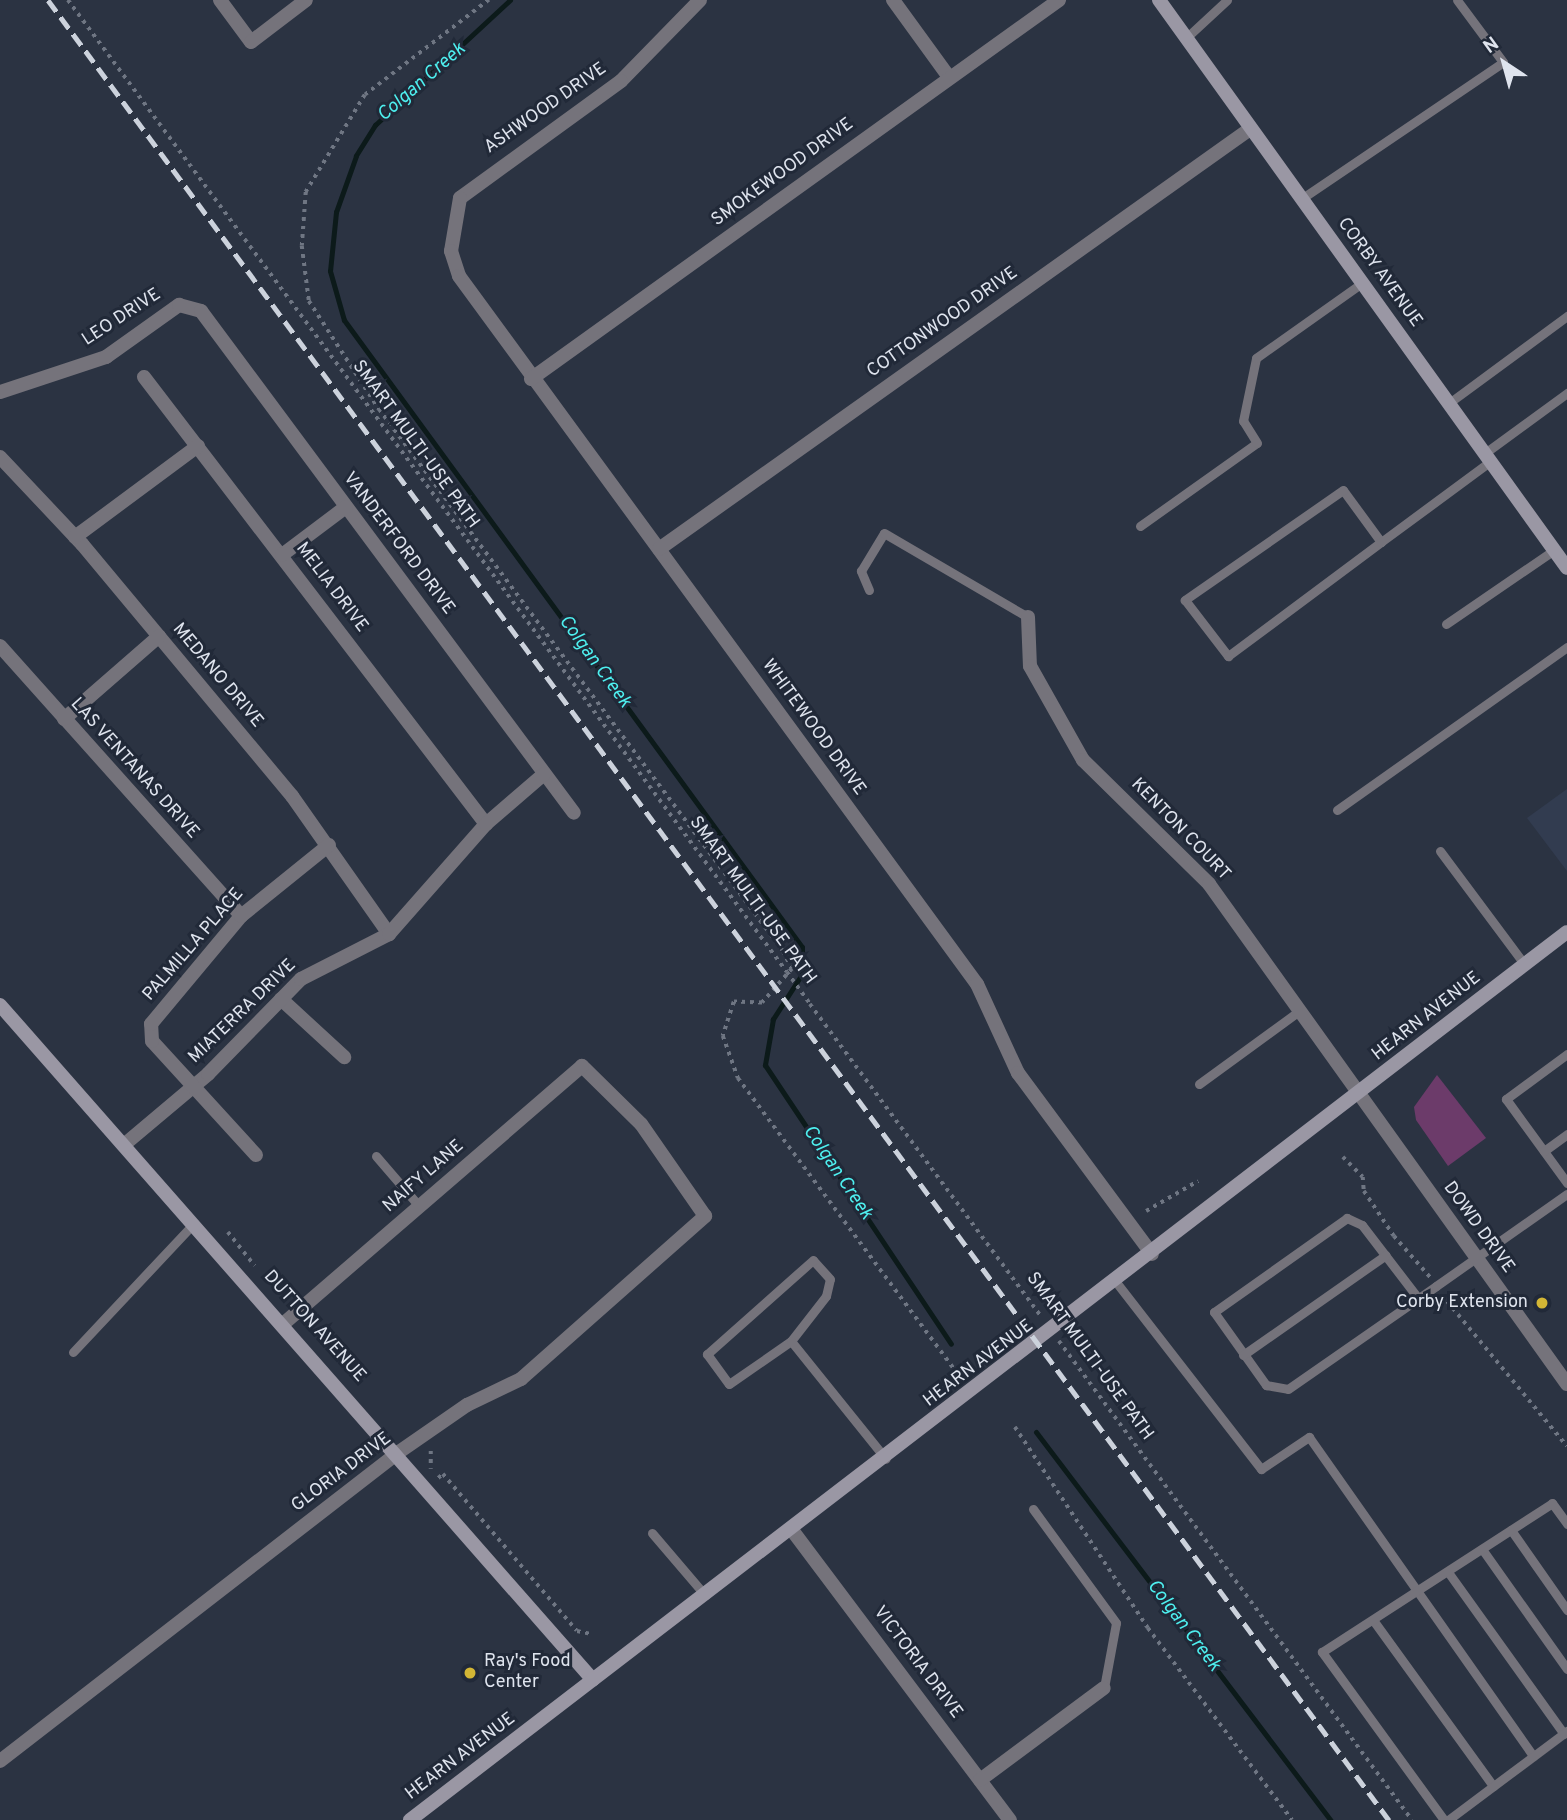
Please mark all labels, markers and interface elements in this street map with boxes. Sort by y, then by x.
north arrow [1469,28,1539,98]
text: N [1479,32,1504,60]
water label: Colgan Creek [373,39,471,127]
street label: ASHWOOD DRIVE [481,59,611,159]
street label: SMOKEWOOD DRIVE [708,114,858,232]
street label: CORBY AVENUE [1332,213,1426,333]
street label: COTTONWOOD DRIVE [864,263,1022,383]
street label: LEO DRIVE [79,285,165,351]
street label: SMART MULTI-USE PATH [347,357,483,533]
street label: VANDERFORD DRIVE [337,469,459,619]
street label: MELIA DRIVE [290,539,372,637]
water label: Colgan Creek [553,611,635,713]
street label: MEDANO DRIVE [167,619,267,733]
street label: WHITEWOOD DRIVE [756,656,870,800]
street label: LAS VENTANAS DRIVE [65,694,203,844]
street label: KENTON COURT [1126,774,1234,886]
street label: SMART MULTI-USE PATH [684,813,820,989]
street label: PALMILLA PLACE [139,884,249,1006]
street label: MIATERRA DRIVE [185,955,301,1069]
street label: HEARN AVENUE [1368,968,1486,1066]
water label: Colgan Creek [797,1121,877,1225]
street label: NAIFY LANE [379,1136,469,1218]
street label: DOWD DRIVE [1438,1178,1518,1278]
street label: DUTTON AVENUE [258,1266,370,1388]
street label: SMART MULTI-USE PATH [1021,1269,1157,1445]
place label: Corby Extension [1396,1292,1528,1314]
marker: Corby Extension [1534,1295,1550,1311]
street label: HEARN AVENUE [919,1315,1039,1413]
street label: GLORIA DRIVE [288,1428,396,1518]
water label: Colgan Creek [1141,1576,1225,1676]
street label: VICTORIA DRIVE [868,1602,966,1724]
place label: Ray's Food Center [484,1652,571,1694]
marker: Ray's Food Center [462,1665,478,1681]
street label: HEARN AVENUE [401,1708,521,1806]

